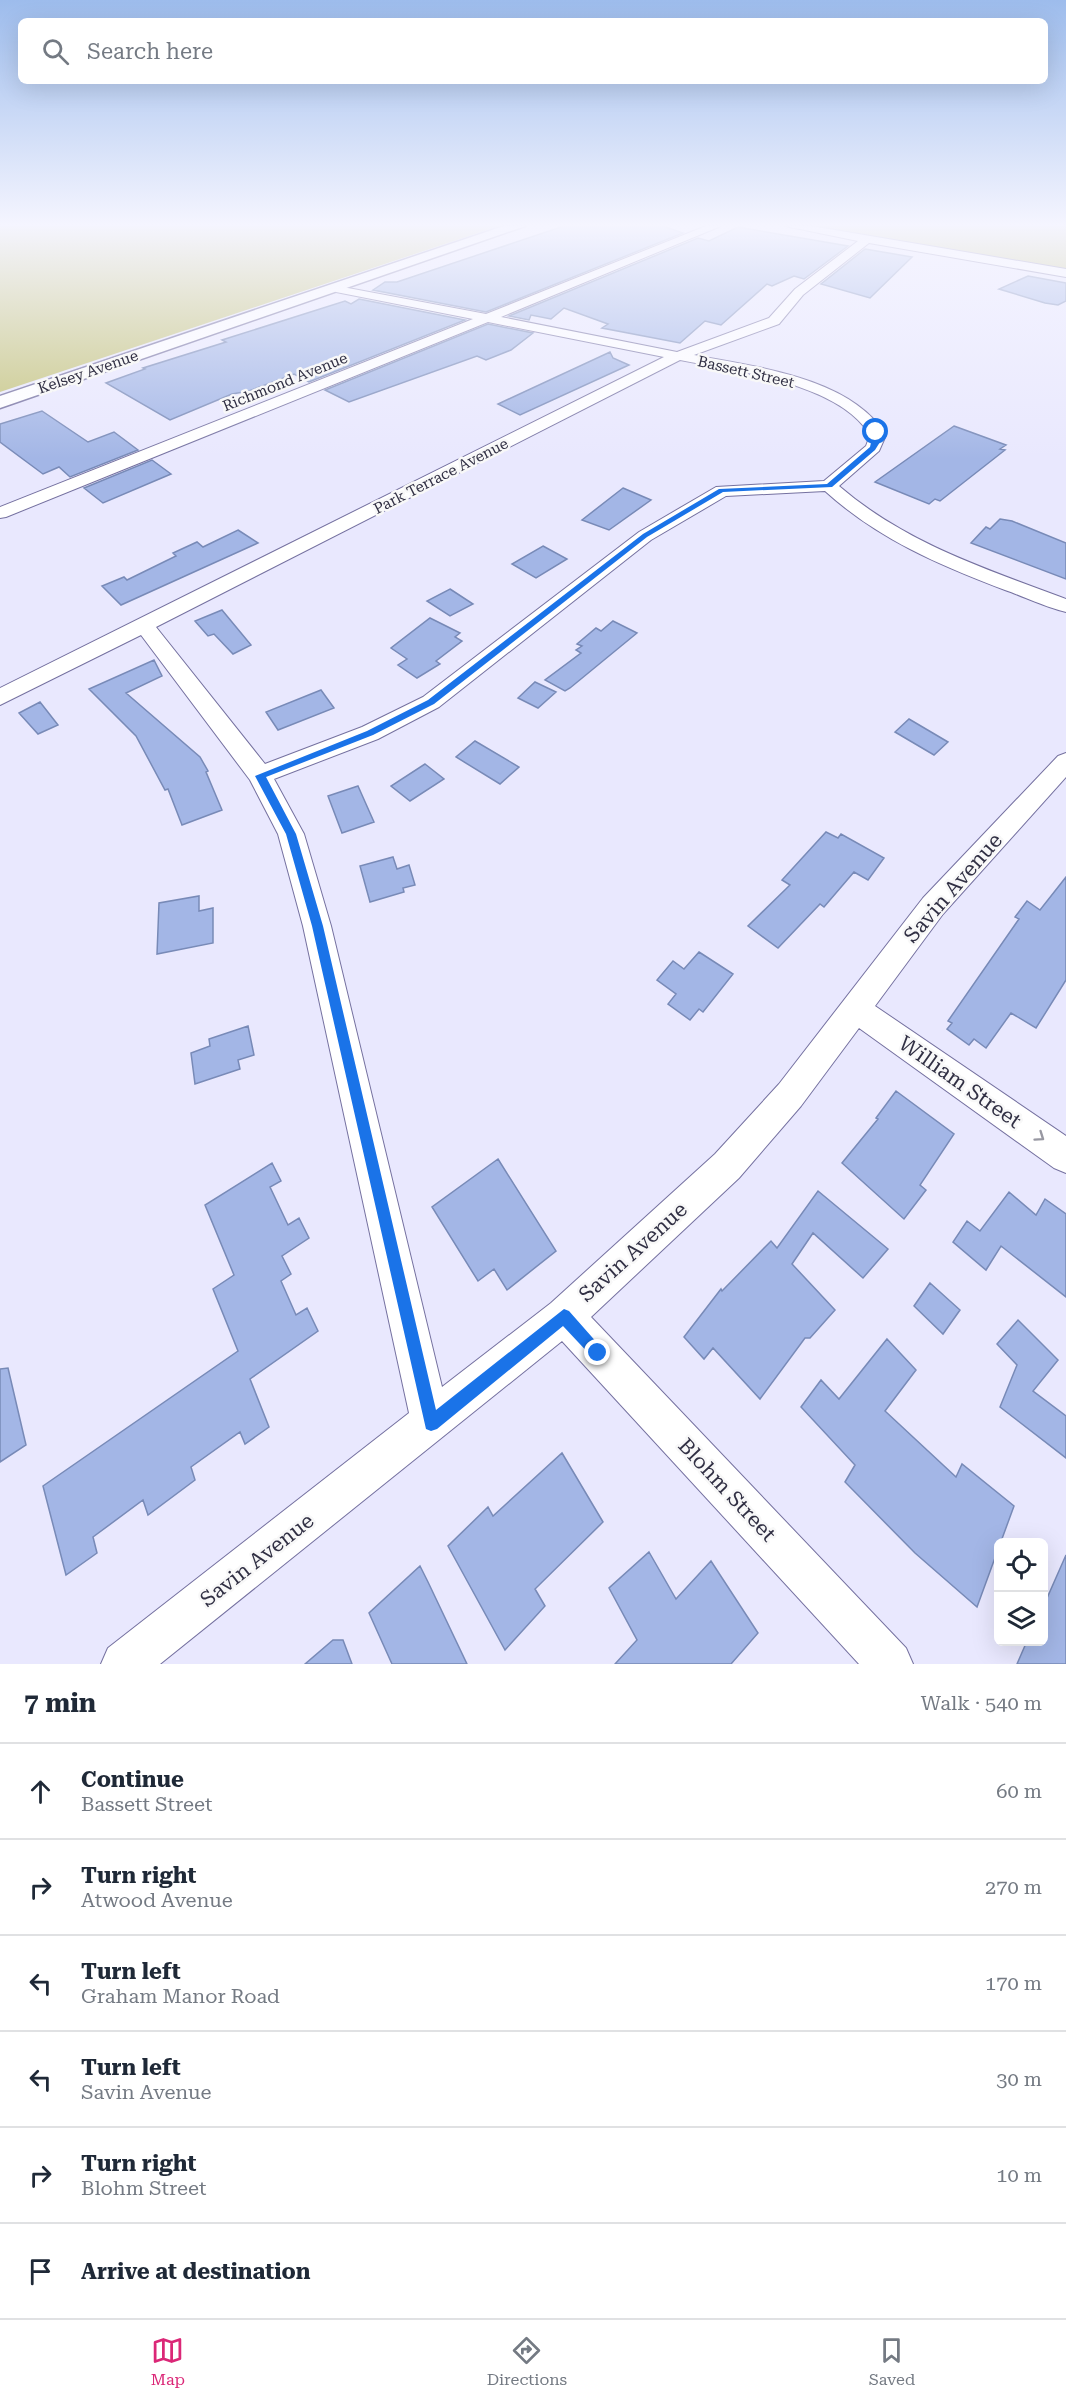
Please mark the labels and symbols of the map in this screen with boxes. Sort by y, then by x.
street label: Kelsey Avenue [35,346,141,398]
street label: Richmond Avenue [220,349,350,415]
street label: Bassett Street [696,352,796,392]
route start [862,418,888,444]
street label: Park Terrace Avenue [371,434,511,518]
street label: Savin Avenue [899,828,1007,948]
street label: William Street [894,1031,1026,1133]
one-way arrow [1033,1130,1044,1141]
street label: Savin Avenue [574,1197,692,1307]
route end [584,1339,610,1365]
street label: Blohm Street [673,1434,781,1546]
street label: Savin Avenue [196,1508,318,1612]

